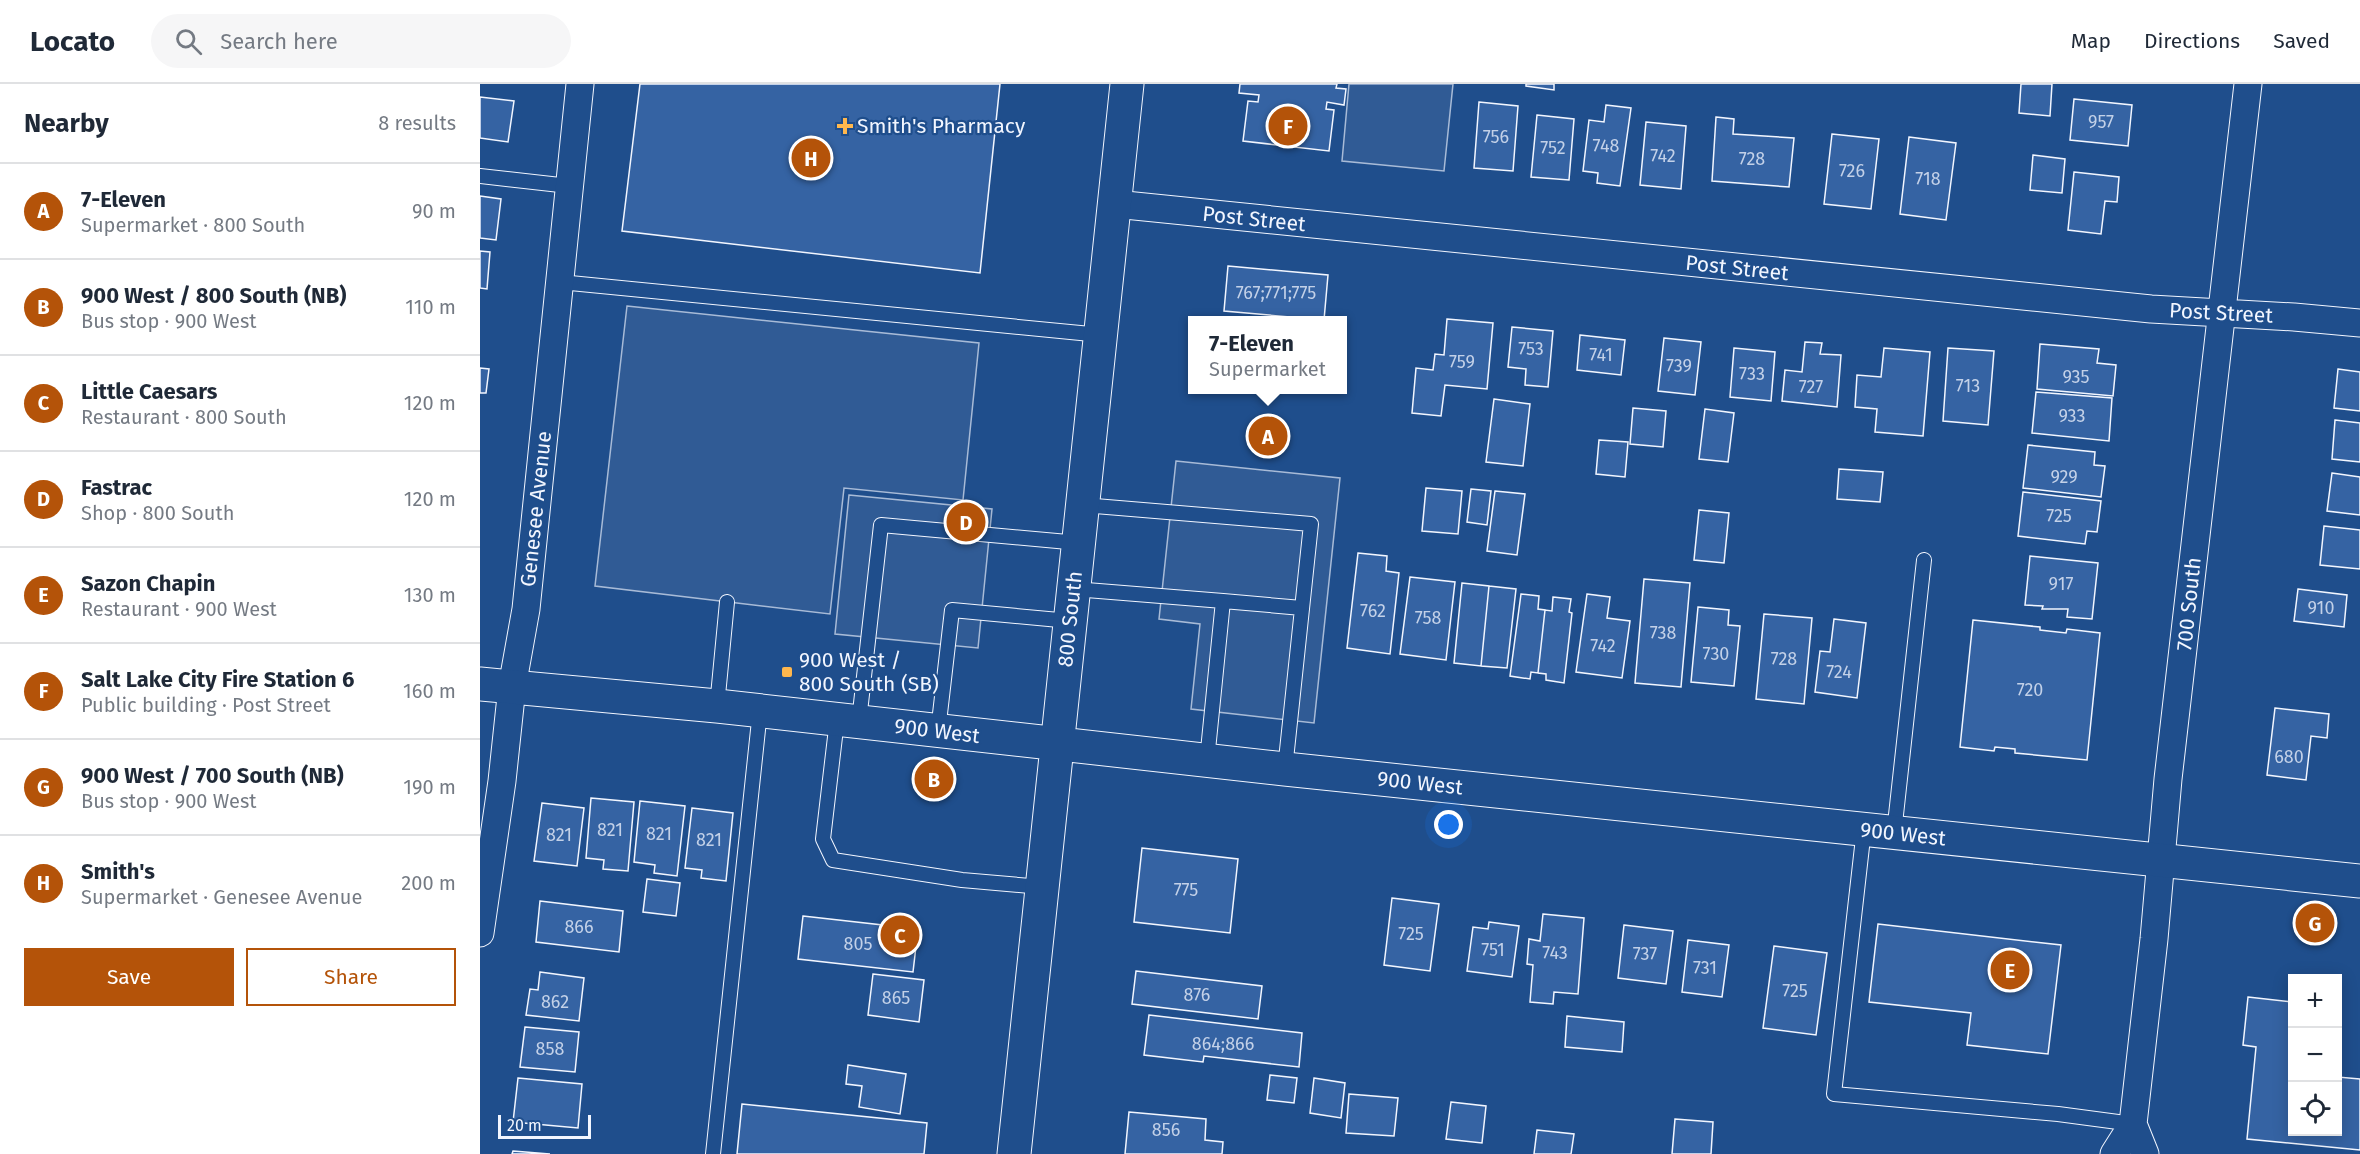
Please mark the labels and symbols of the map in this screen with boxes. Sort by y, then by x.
pin: F [1268,104,1308,148]
house number: 957 [2088,111,2114,133]
place label: Smith's Pharmacy [857,113,1026,139]
marker: Smith's Pharmacy [838,119,852,133]
house number: 756 [1483,126,1509,148]
house number: 748 [1593,135,1619,157]
pin: H [792,136,830,181]
house number: 752 [1540,137,1566,159]
house number: 742 [1650,145,1676,167]
house number: 728 [1739,148,1765,170]
house number: 726 [1839,160,1865,182]
house number: 718 [1915,168,1941,190]
street label: Post Street [1201,201,1307,237]
street label: Post Street [1684,250,1790,286]
house number: 767;771;775 [1236,282,1316,304]
street label: Post Street [2169,297,2274,329]
house number: 753 [1518,338,1544,360]
house number: 741 [1589,344,1613,366]
house number: 759 [1449,351,1475,373]
house number: 739 [1666,355,1692,377]
house number: 733 [1739,363,1765,385]
house number: 935 [2062,366,2090,388]
house number: 713 [1956,375,1980,397]
house number: 727 [1799,376,1823,398]
house number: 933 [2058,405,2086,427]
pin: A [1248,414,1288,458]
street label: Genesee Avenue [515,430,557,588]
house number: 929 [2050,466,2078,488]
pin: D [946,500,986,544]
house number: 725 [2046,505,2072,527]
street label: 700 South [2171,556,2207,652]
street label: 800 South [1052,570,1088,668]
house number: 917 [2049,573,2073,595]
house number: 910 [2308,597,2334,619]
house number: 762 [1360,600,1386,622]
house number: 758 [1415,607,1441,629]
house number: 738 [1650,622,1676,644]
house number: 742 [1590,635,1616,657]
house number: 730 [1703,643,1729,665]
place label: 900 West / 800 South (SB) [799,647,939,697]
house number: 728 [1771,648,1797,670]
house number: 724 [1826,661,1852,683]
marker: 900 West / 800 South (SB) [780,665,794,679]
house number: 720 [2017,679,2043,701]
street label: 900 West [893,713,982,749]
house number: 680 [2274,746,2304,768]
pin: B [914,756,954,802]
street label: 900 West [1376,766,1465,800]
your location [1434,810,1463,839]
street label: 900 West [1859,817,1948,851]
house number: 821 [597,819,623,841]
house number: 821 [646,823,672,845]
house number: 821 [546,824,572,846]
house number: 821 [696,829,722,851]
house number: 775 [1174,879,1198,901]
pin: G [2296,900,2334,946]
pin: C [880,912,920,958]
house number: 866 [564,916,594,938]
house number: 725 [1398,923,1424,945]
house number: 805 [844,933,872,955]
house number: 751 [1481,939,1505,961]
house number: 743 [1542,942,1568,964]
house number: 737 [1633,943,1657,965]
pin: E [1990,948,2030,992]
house number: 731 [1693,957,1717,979]
house number: 725 [1782,980,1808,1002]
house number: 876 [1184,984,1210,1006]
house number: 865 [882,987,910,1009]
house number: 862 [541,991,569,1013]
house number: 864;866 [1192,1033,1254,1055]
house number: 858 [536,1038,565,1060]
scale bar [498,1112,591,1140]
house number: 856 [1152,1119,1180,1141]

